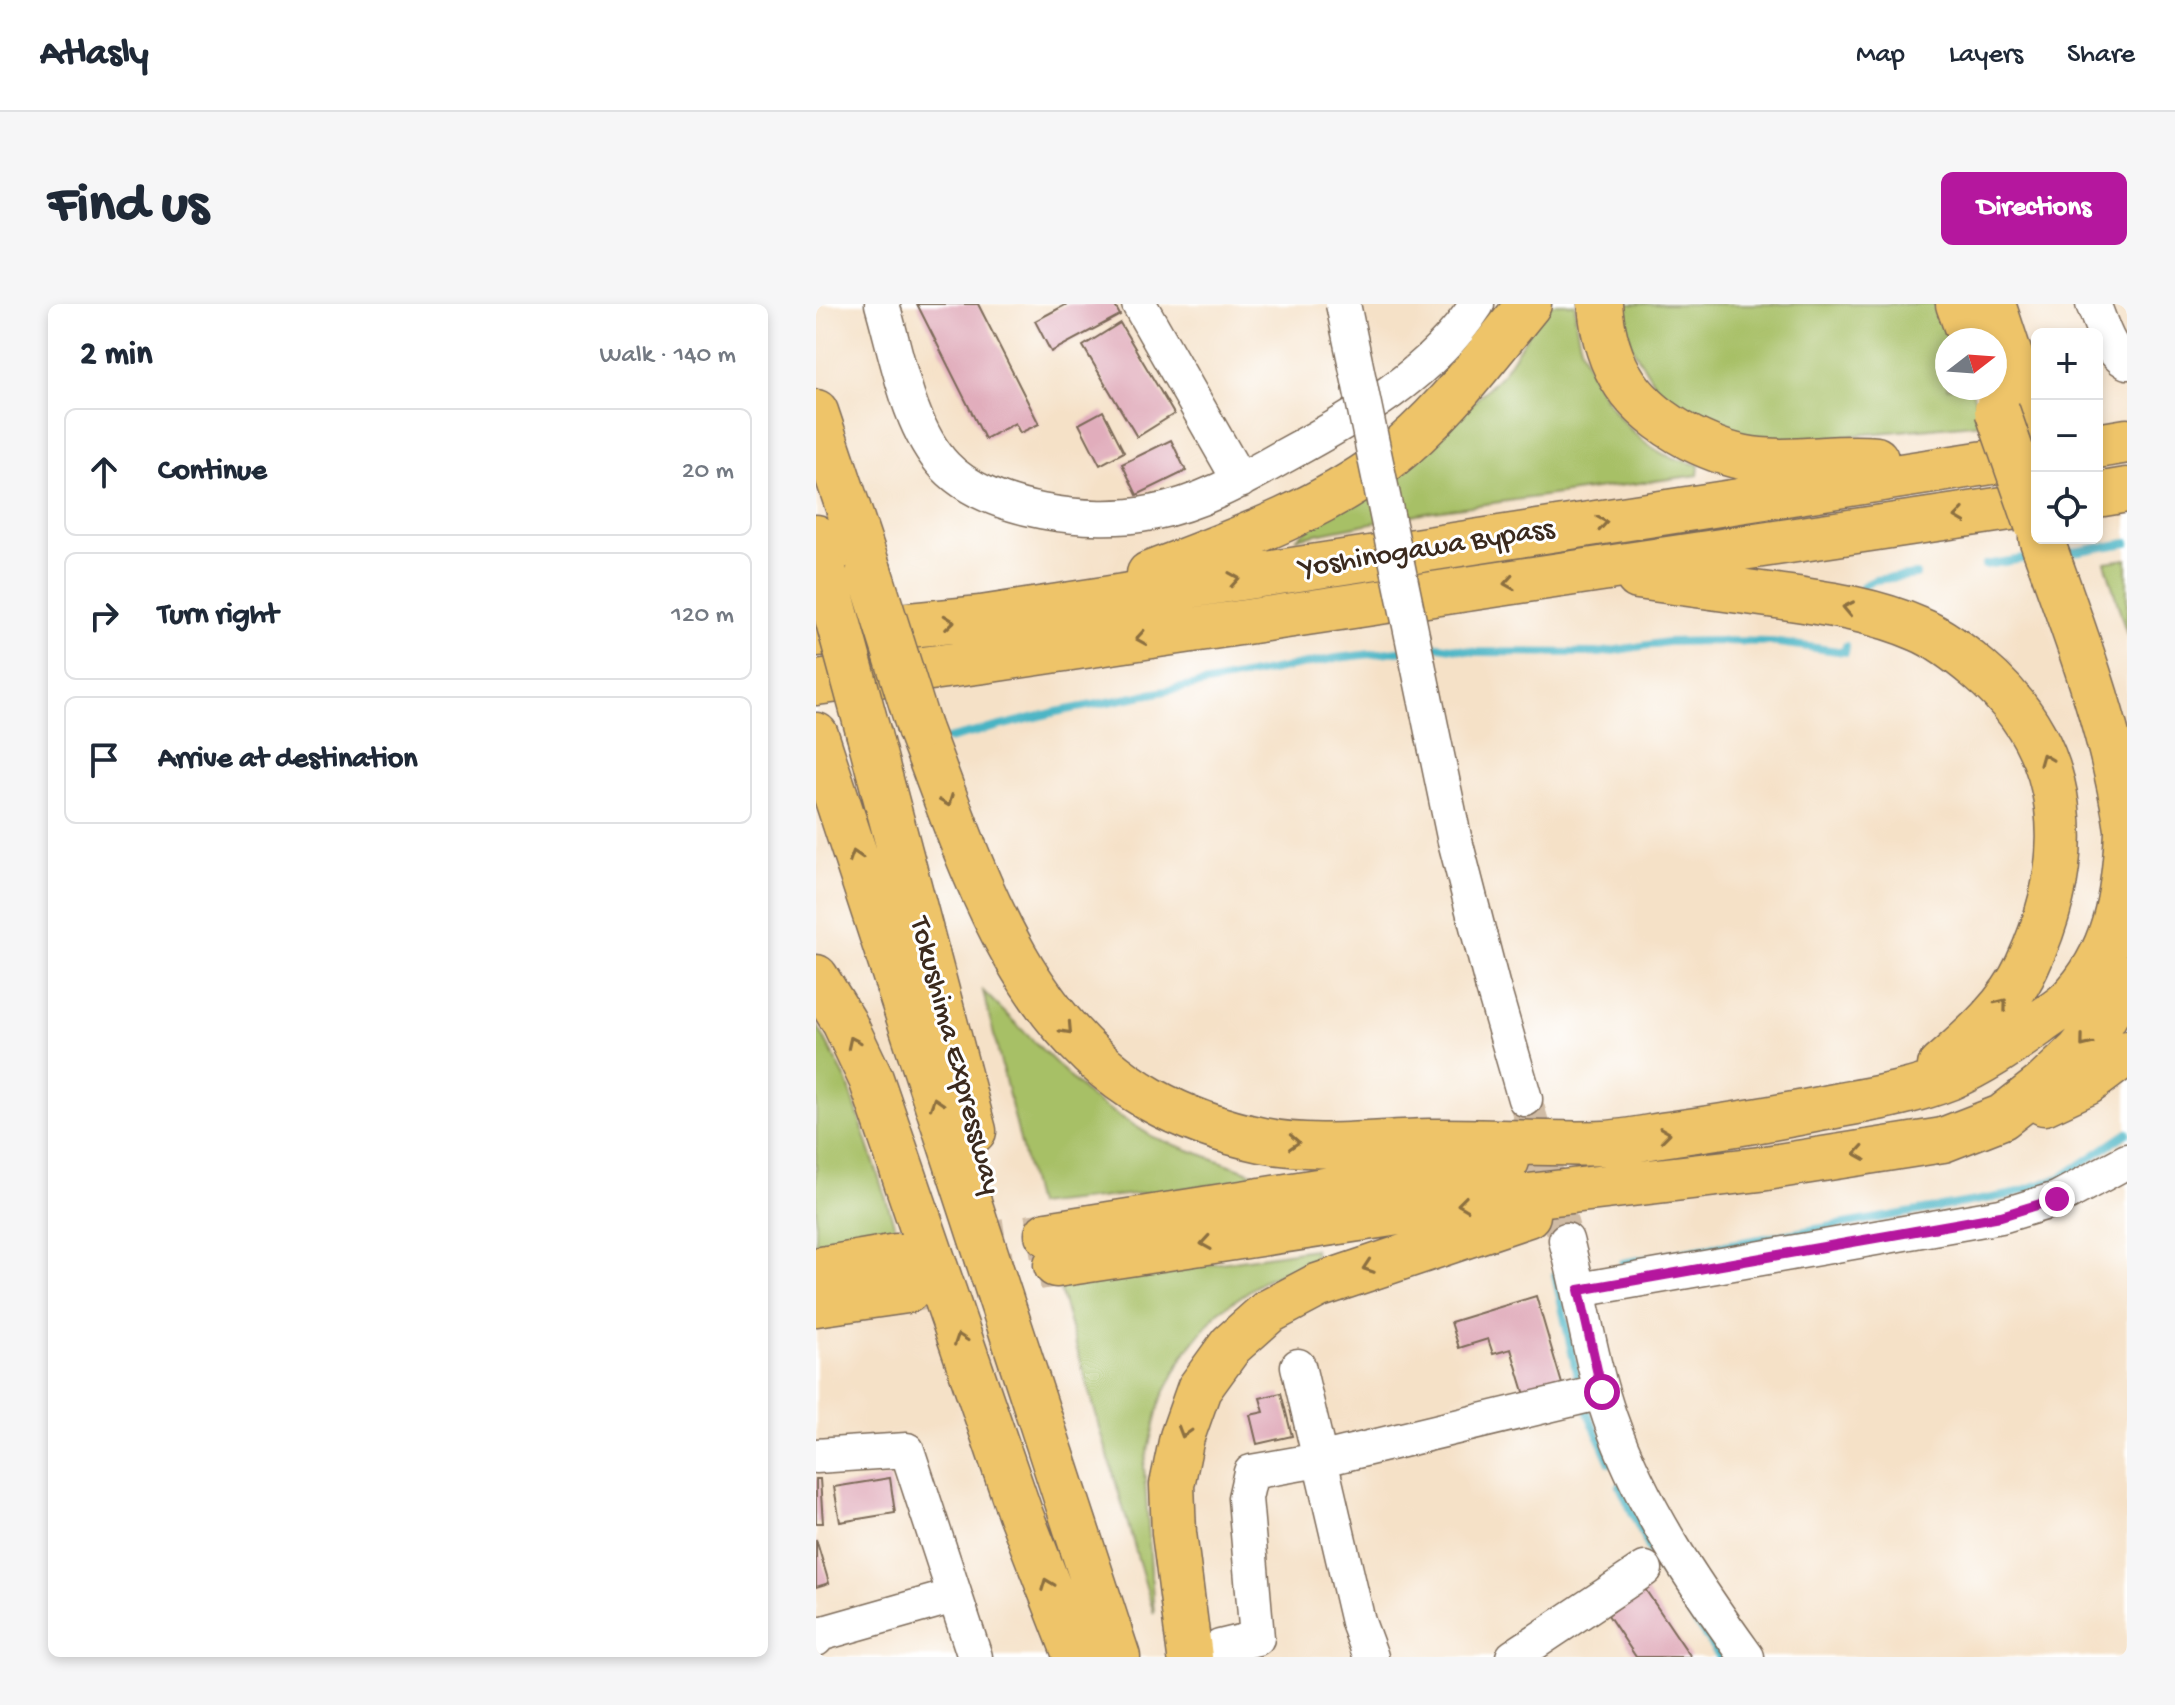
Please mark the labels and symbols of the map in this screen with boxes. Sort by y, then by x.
north arrow [1935,328,2007,400]
one-way arrow [1953,507,1967,524]
street label: Yoshinogawa Bypass [1294,512,1558,588]
one-way arrow [1595,515,1609,532]
one-way arrow [1227,571,1241,588]
one-way arrow [1502,573,1516,590]
one-way arrow [1841,600,1855,617]
one-way arrow [943,613,956,630]
one-way arrow [1134,629,1148,646]
one-way arrow [2039,753,2055,767]
one-way arrow [937,793,954,807]
one-way arrow [848,849,864,863]
street label: Tokushima Expressway [900,912,1008,1199]
one-way arrow [1992,999,2007,1014]
one-way arrow [1058,1020,1073,1034]
one-way arrow [2080,1033,2095,1047]
one-way arrow [847,1036,863,1051]
one-way arrow [929,1096,945,1110]
one-way arrow [1658,1126,1672,1143]
one-way arrow [1288,1133,1301,1150]
one-way arrow [1853,1144,1866,1161]
route end [2039,1181,2075,1217]
one-way arrow [1456,1195,1469,1212]
one-way arrow [1199,1233,1213,1250]
one-way arrow [1362,1257,1376,1273]
one-way arrow [954,1333,970,1347]
route start [1584,1374,1620,1410]
one-way arrow [1177,1425,1193,1438]
one-way arrow [1041,1578,1057,1592]

